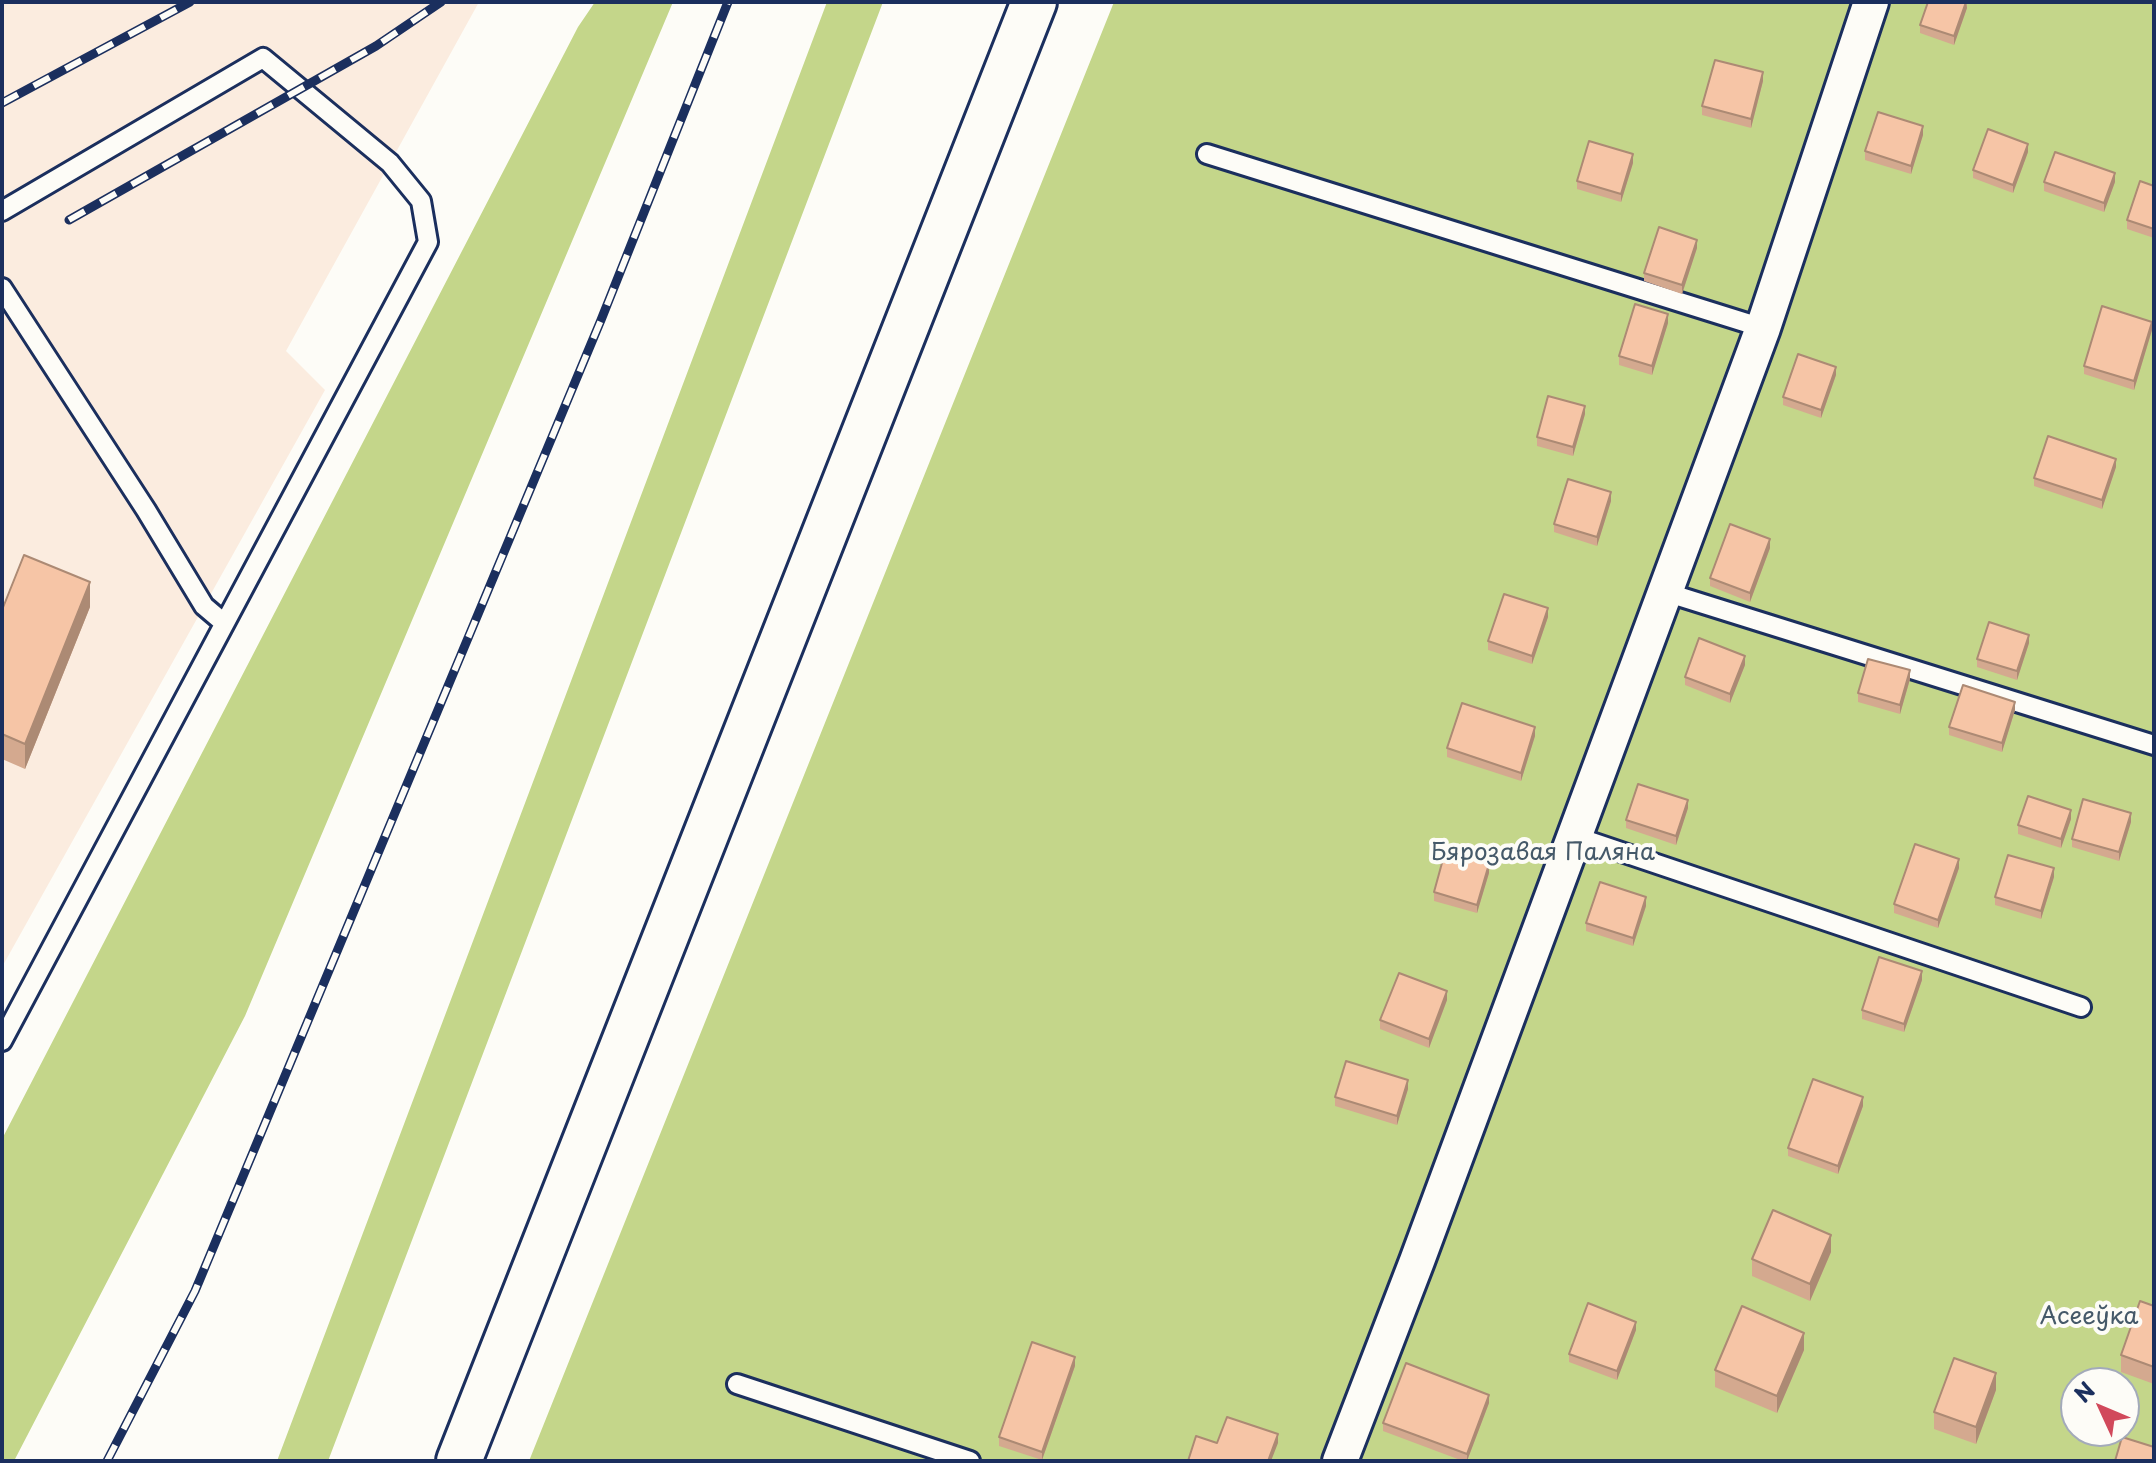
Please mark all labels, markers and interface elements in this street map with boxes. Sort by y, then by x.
park label: Бярозавая Паляна [1431,839,1655,867]
park label: Асееўка [2040,1303,2138,1331]
north arrow [2060,1367,2140,1447]
text: N [2066,1374,2102,1409]

